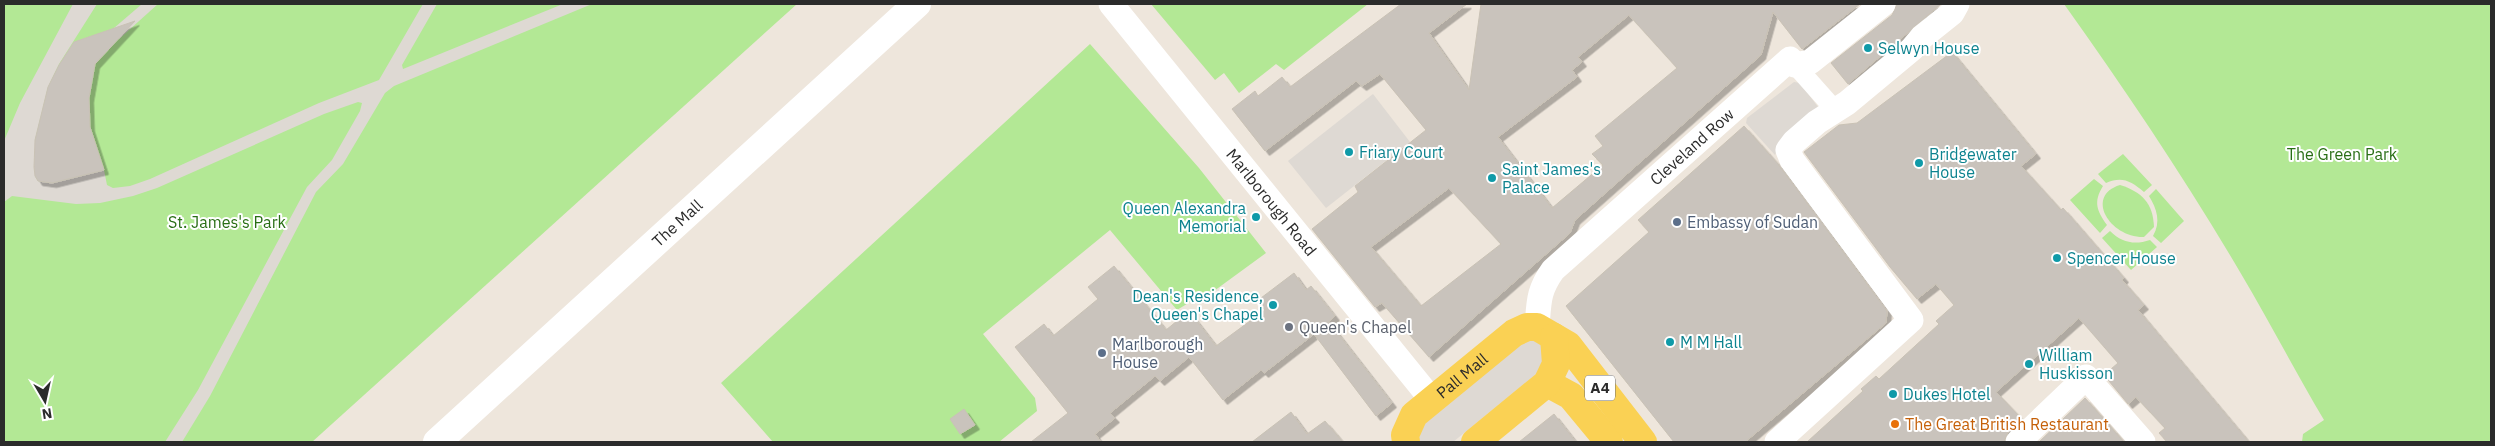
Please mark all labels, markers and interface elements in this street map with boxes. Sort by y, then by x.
place label: Selwyn House [1878,38,1980,58]
marker: Selwyn House [1862,42,1874,54]
street label: Cleveland Row [1646,104,1738,189]
place label: Friary Court [1359,142,1443,162]
place label: Bridgewater House [1929,144,2017,182]
park label: The Green Park [2287,144,2398,164]
street label: Marlborough Road [1222,145,1321,260]
marker: Friary Court [1343,146,1355,158]
marker: Bridgewater House [1913,157,1925,169]
place label: Saint James's Palace [1502,159,1601,197]
marker: Saint James's Palace [1486,172,1498,184]
street label: The Mall [648,195,706,251]
place label: Queen Alexandra Memorial [1123,198,1246,236]
marker: Queen Alexandra Memorial [1250,211,1262,223]
park label: St. James's Park [168,212,287,232]
place label: Embassy of Sudan [1687,212,1818,232]
marker: Embassy of Sudan [1671,216,1683,228]
place label: Spencer House [2067,248,2176,268]
marker: Spencer House [2051,252,2063,264]
place label: Dean's Residence, Queen's Chapel [1132,286,1263,324]
marker: Dean's Residence, Queen's Chapel [1267,299,1279,311]
place label: Queen's Chapel [1299,317,1411,337]
marker: Queen's Chapel [1283,321,1295,333]
place label: M M Hall [1680,332,1742,352]
place label: Marlborough House [1112,334,1203,372]
marker: M M Hall [1664,336,1676,348]
place label: William Huskisson [2039,345,2113,383]
marker: Marlborough House [1096,347,1108,359]
street label: Pall Mall [1432,349,1492,403]
marker: William Huskisson [2023,358,2035,370]
north arrow [20,376,70,426]
road number: A4 [1585,376,1615,400]
place label: Dukes Hotel [1903,384,1990,404]
marker: Dukes Hotel [1887,388,1899,400]
text: N [41,404,53,424]
place label: The Great British Restaurant [1905,414,2109,434]
marker: The Great British Restaurant [1889,418,1901,430]

